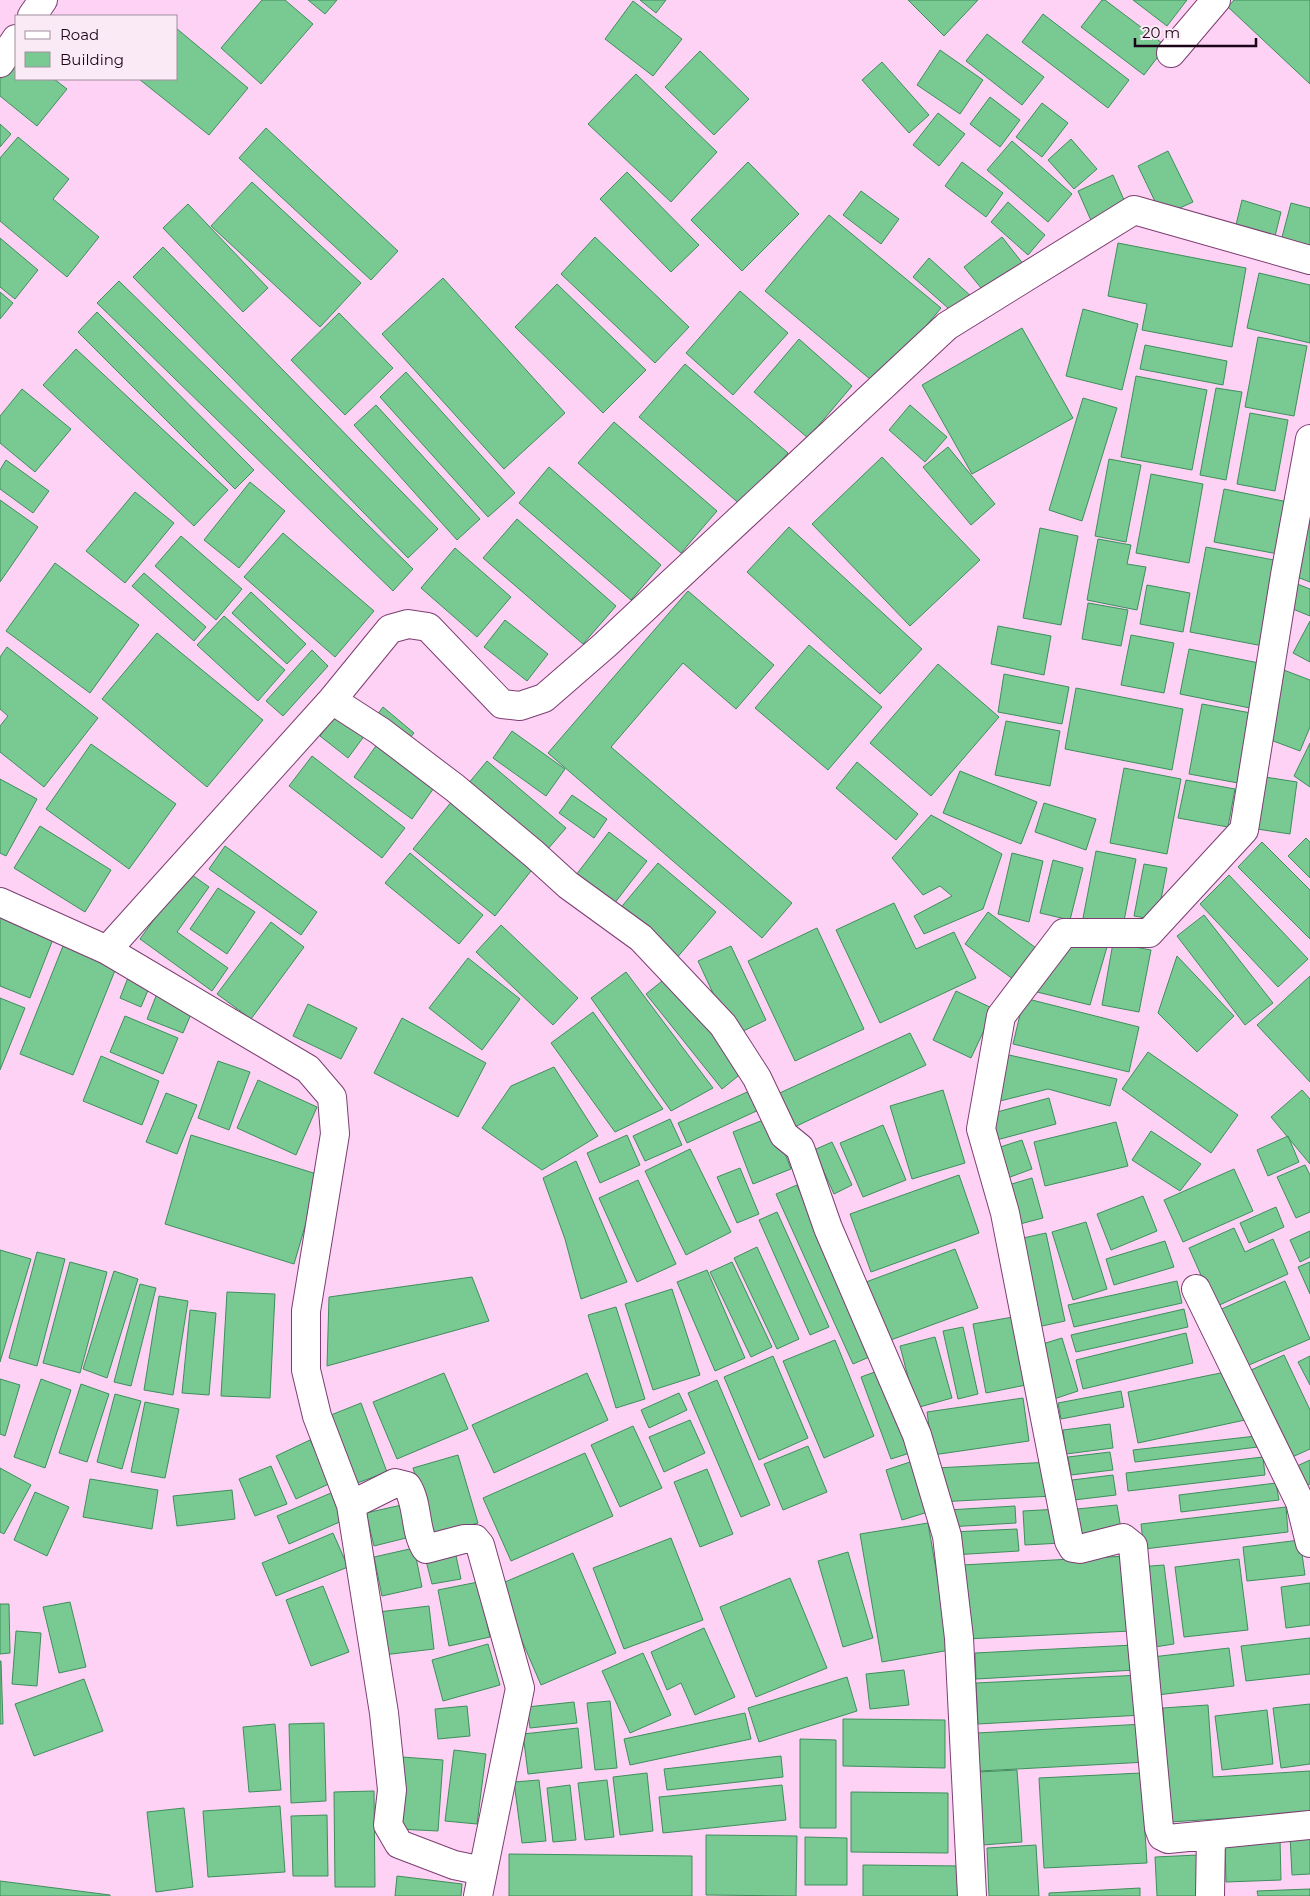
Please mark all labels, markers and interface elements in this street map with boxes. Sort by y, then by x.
legend [15,15,178,80]
scale bar [1135,15,1256,47]
text: 20 m [1142,23,1180,42]
text: Road [60,25,99,44]
text: Building [60,50,124,69]

